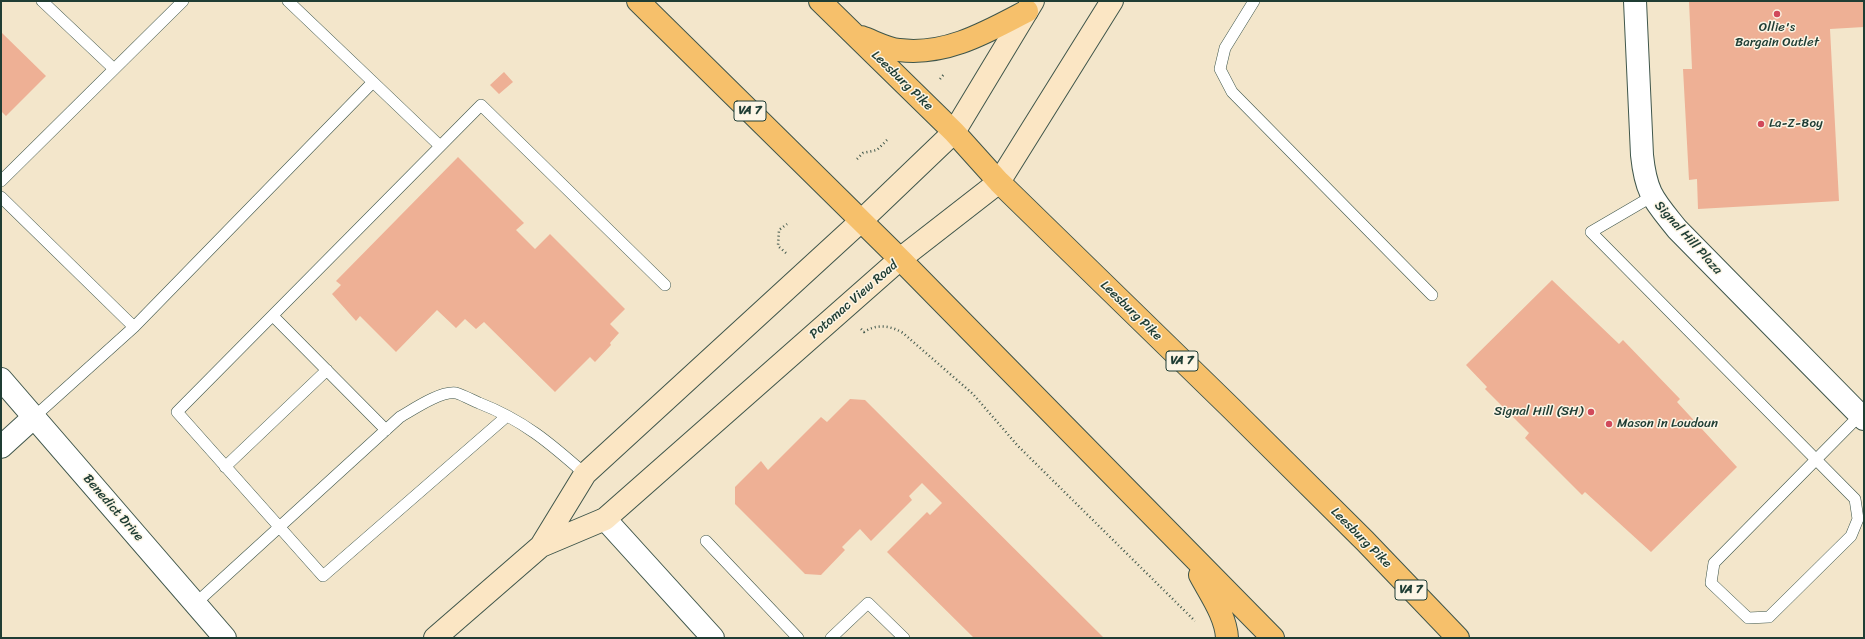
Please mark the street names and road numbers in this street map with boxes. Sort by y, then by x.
street label: Leesburg Pike [868,48,936,114]
road number: VA 7 [734,101,766,121]
street label: Signal Hill Plaza [1651,198,1725,278]
street label: Potomac View Road [807,258,901,342]
street label: Leesburg Pike [1097,278,1165,344]
road number: VA 7 [1166,351,1198,371]
street label: Benedict Drive [80,471,146,545]
street label: Leesburg Pike [1327,504,1395,572]
road number: VA 7 [1395,580,1427,600]

